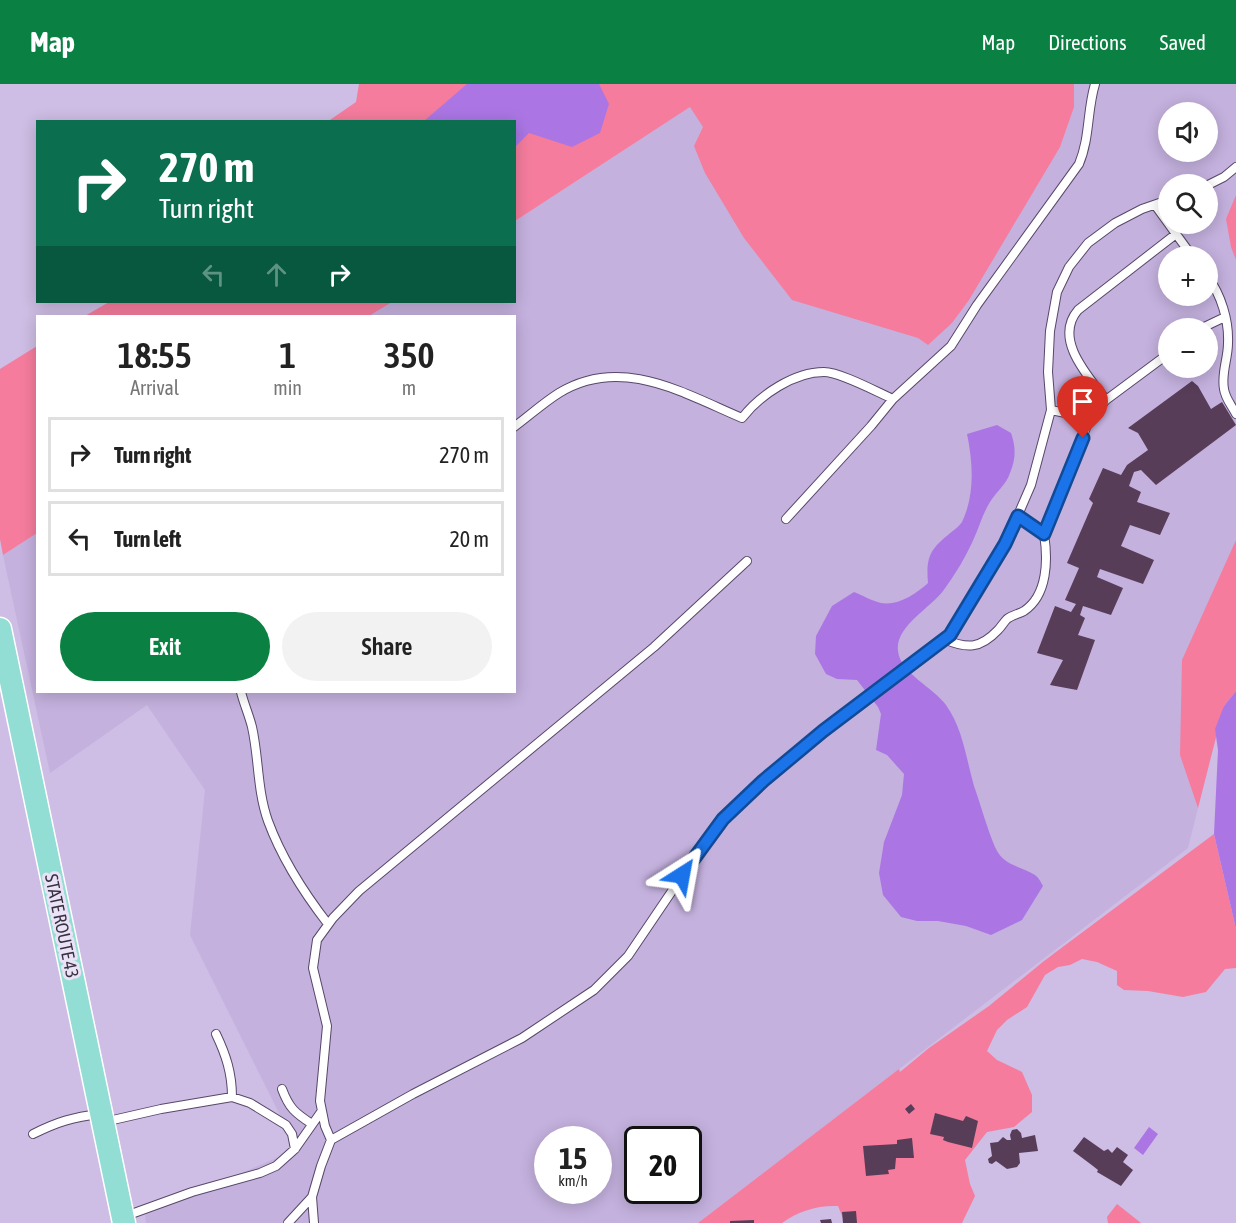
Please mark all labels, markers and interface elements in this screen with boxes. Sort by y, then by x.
text: Map [30,26,75,58]
text: Map [981,30,1015,54]
text: Directions [1048,30,1127,54]
text: Saved [1160,30,1206,54]
map controls [1158,102,1218,378]
button: sound [1158,102,1218,162]
text: 270 m [159,143,254,191]
icon: right [60,144,138,222]
button: search [1158,174,1218,234]
text: Turn right [159,193,254,224]
button: + [1158,246,1218,306]
icon: left [197,258,230,291]
icon: ahead [260,258,293,291]
icon: right [323,258,356,291]
button: − [1158,318,1218,378]
text: 18:55 [118,334,192,376]
text: 1 [279,334,296,376]
text: 350 [384,334,434,376]
text: Arrival [130,376,179,399]
text: min [273,376,302,399]
text: m [402,376,416,399]
pin [1057,376,1108,438]
icon: arrive [1066,385,1099,418]
icon: right [63,438,96,471]
text: Turn right [114,442,191,468]
text: 270 m [439,442,489,468]
icon: left [63,522,96,555]
text: Turn left [114,526,181,552]
text: 20 m [449,526,489,552]
button: Exit [60,612,270,681]
button: Share [282,612,492,681]
position arrow [650,843,714,907]
street label: STATE ROUTE 43 [41,872,83,980]
speed limit sign: 20 [624,1126,702,1204]
text: 15 [559,1141,587,1175]
text: km/h [558,1172,588,1189]

